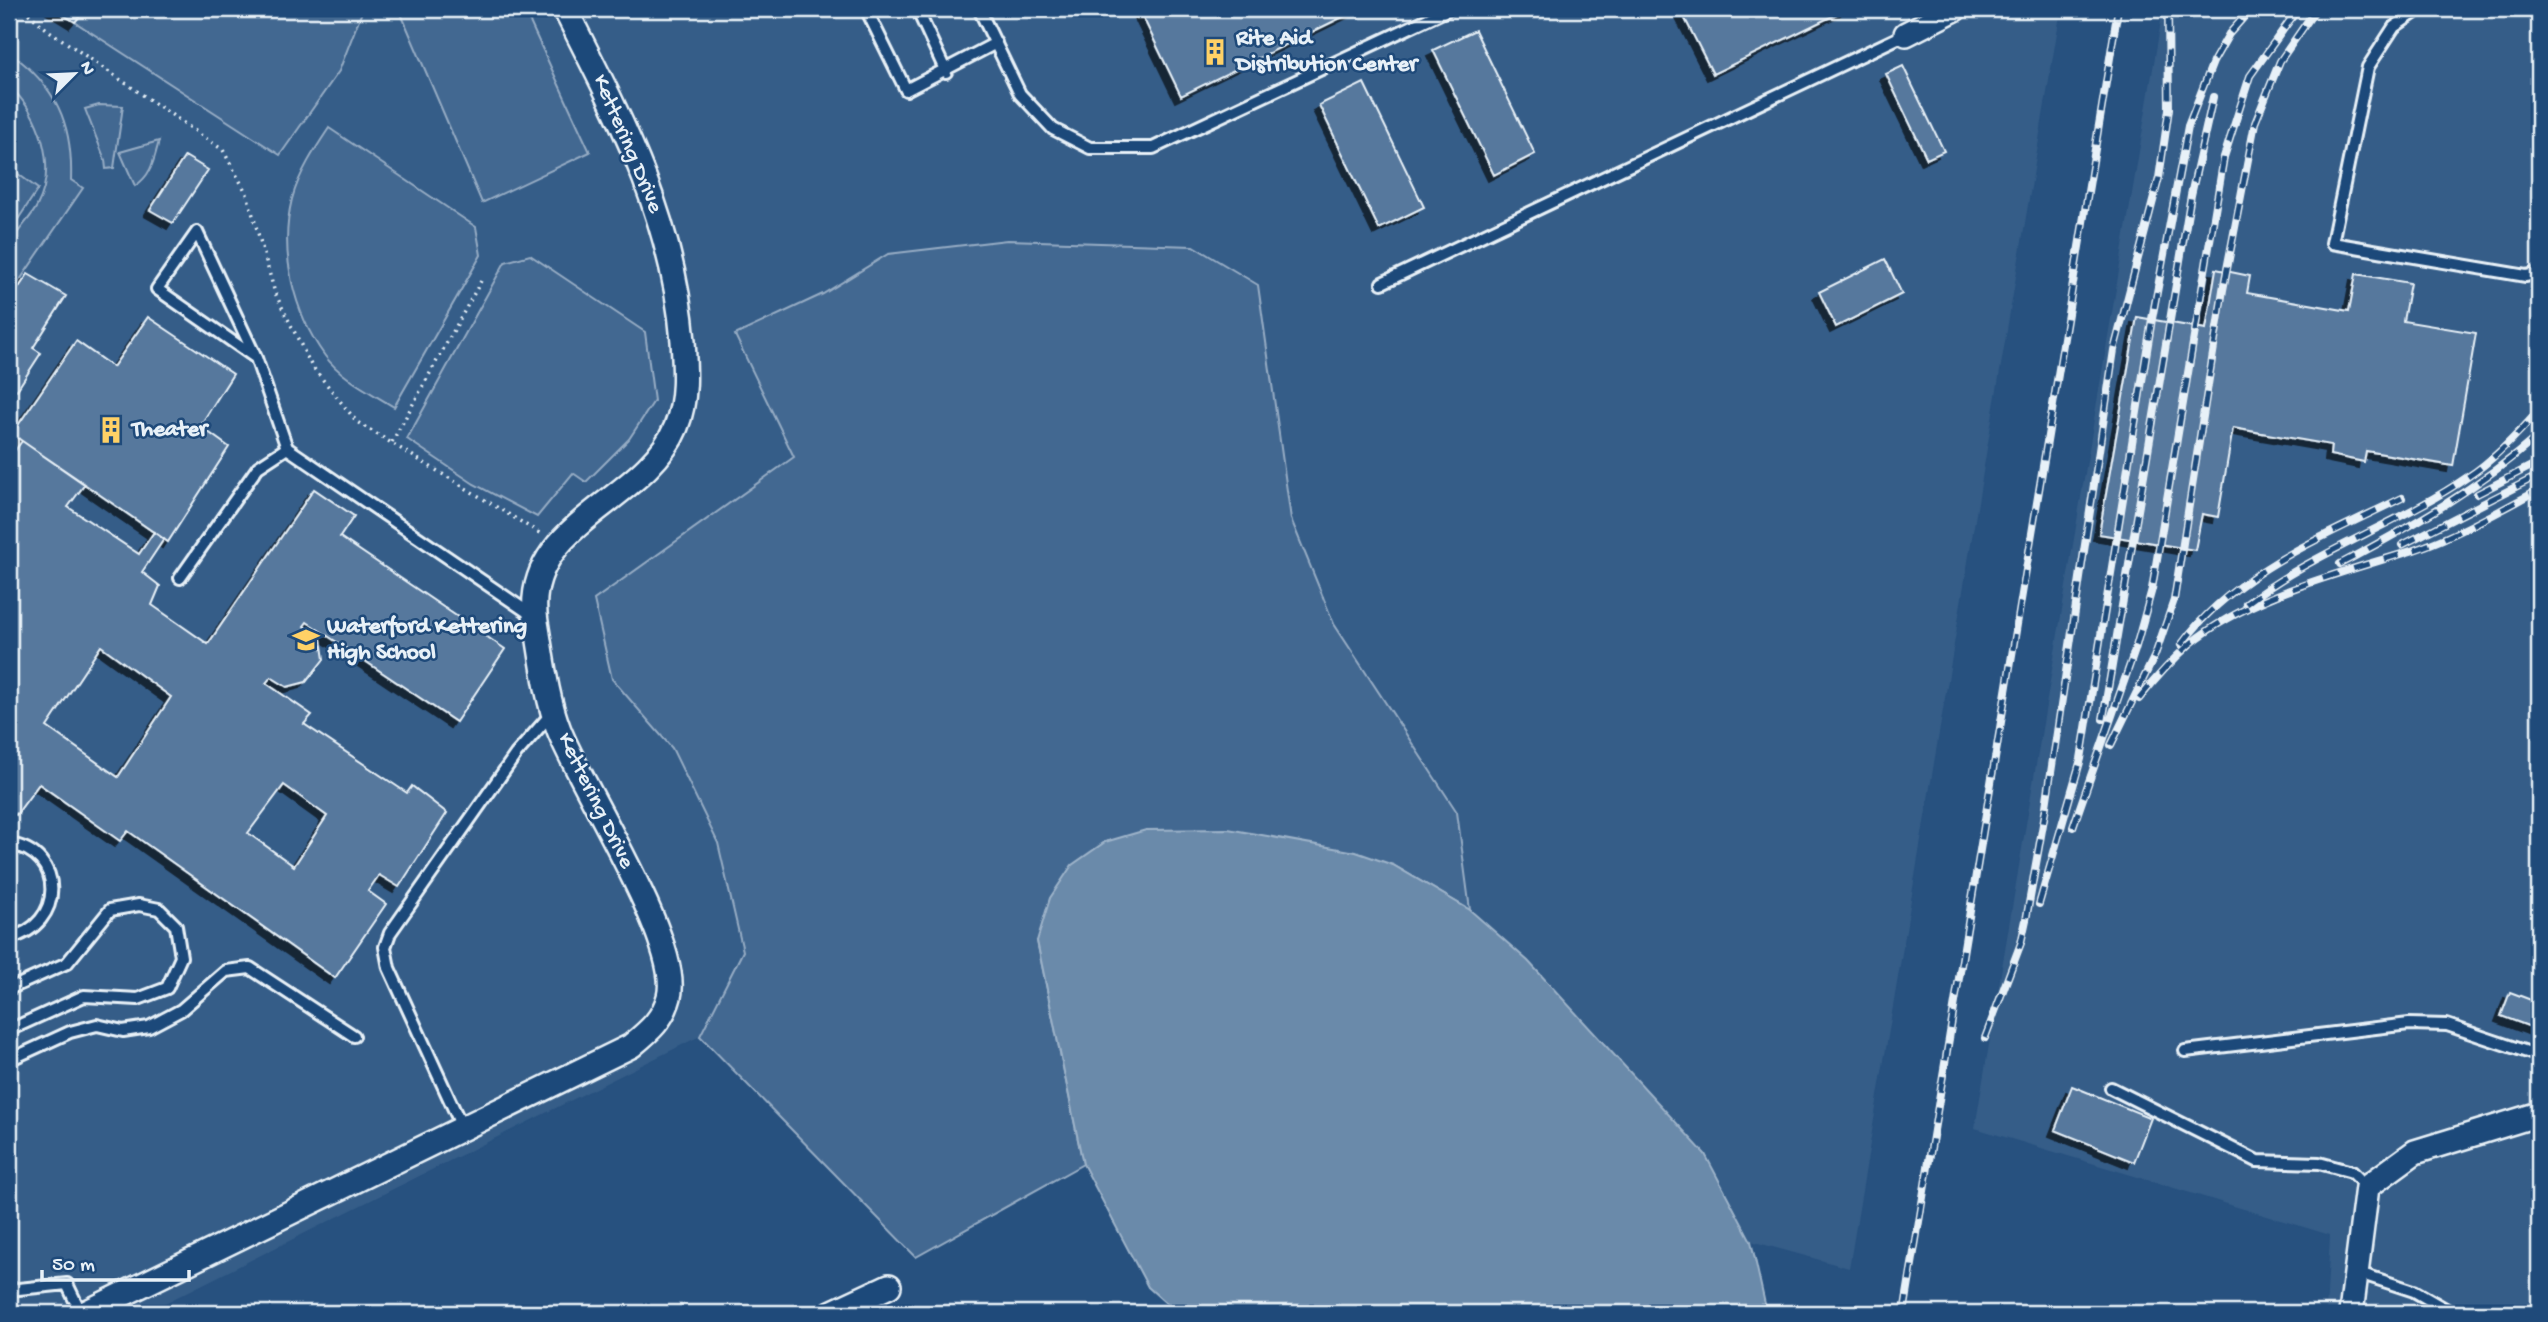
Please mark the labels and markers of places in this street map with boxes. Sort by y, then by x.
place label: Rite Aid Distribution Center [1234,26,1420,79]
building icon: Rite Aid Distribution Center [1200,37,1230,67]
building icon: Theater [96,415,126,445]
place label: Theater [130,417,210,444]
place label: Waterford Kettering High School [326,614,527,667]
school or university icon: Waterford Kettering High School [291,625,321,655]

